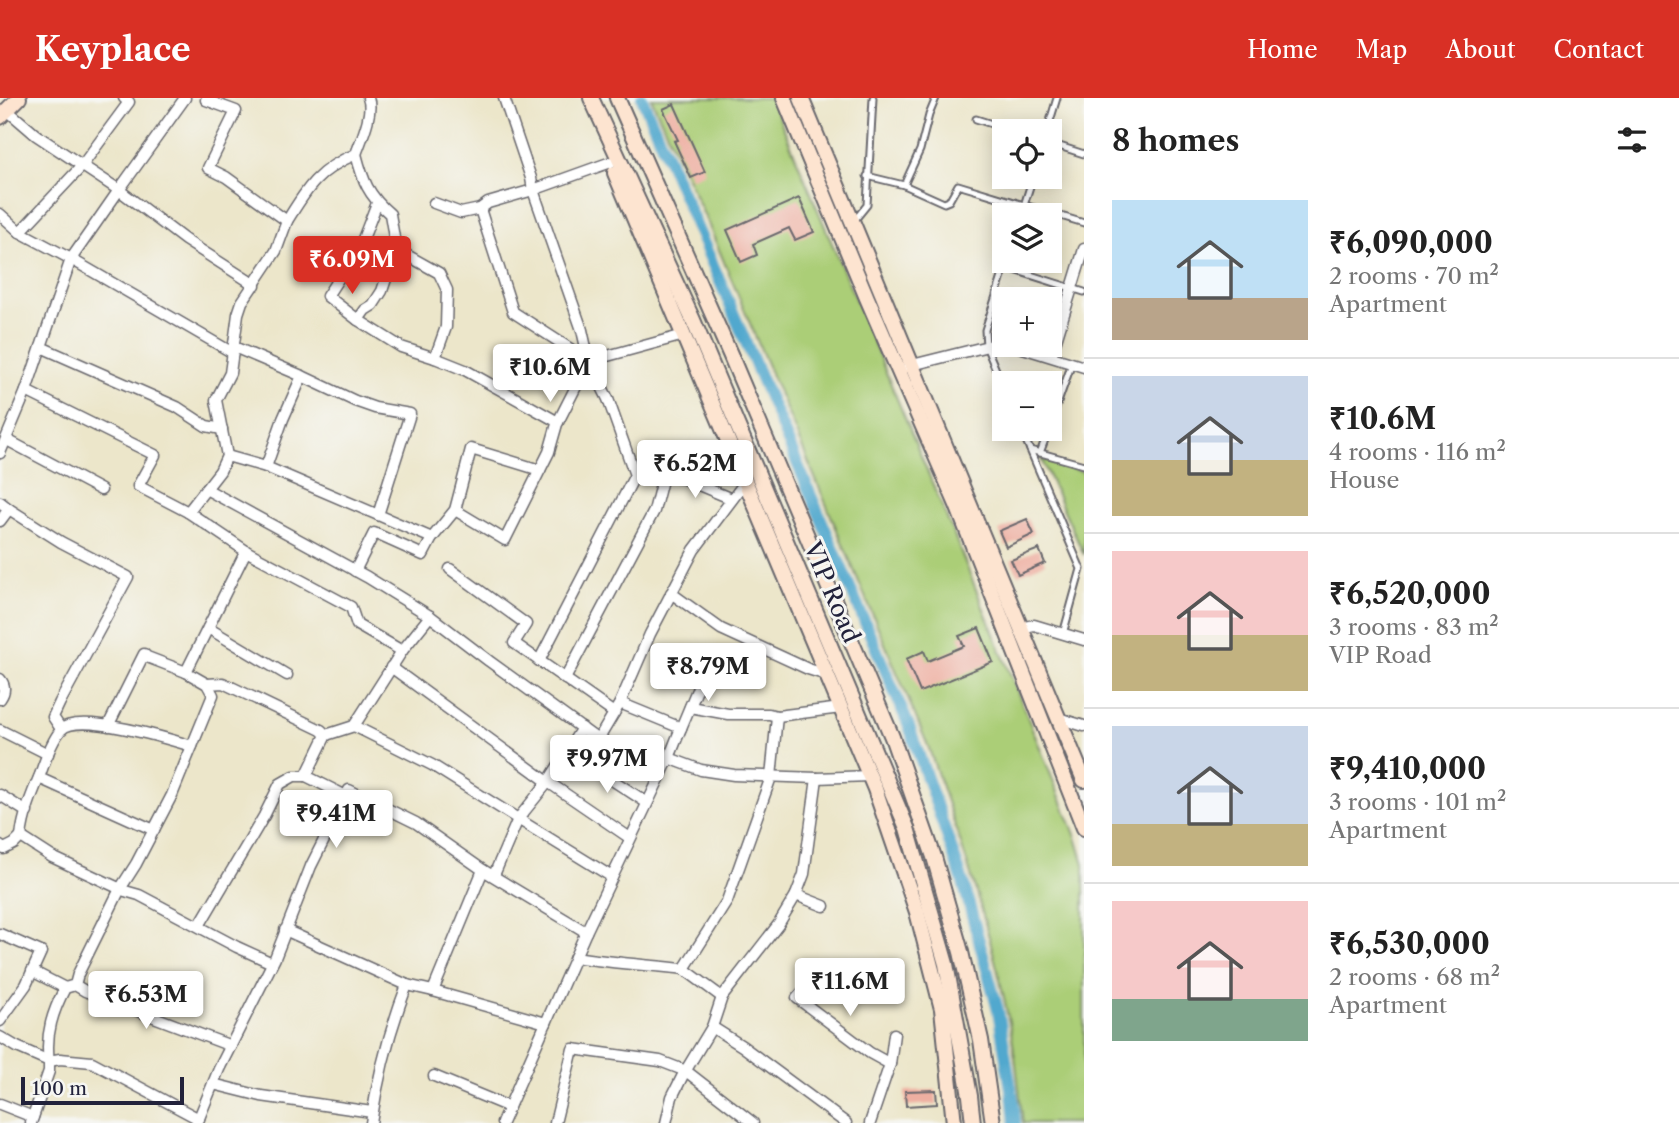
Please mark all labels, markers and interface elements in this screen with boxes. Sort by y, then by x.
text: Keyplace [35,29,191,70]
text: Home [1247,35,1318,64]
text: Map [1356,35,1407,64]
text: About [1445,35,1516,64]
text: Contact [1554,35,1644,64]
map controls [992,119,1062,441]
button: locate [992,119,1062,189]
icon: filters [1613,121,1651,159]
text: 8 homes [1112,122,1239,159]
button: layers [992,203,1062,273]
text: ₹6,090,000 [1329,224,1493,261]
icon: home [1168,228,1252,312]
pin: ₹6.09M [295,236,409,296]
text: ₹6.09M [309,245,395,273]
text: 2 rooms · 70 m² [1329,262,1499,290]
button: + [992,287,1062,357]
text: Apartment [1329,290,1447,318]
pin: ₹10.6M [493,344,607,404]
text: ₹10.6M [509,353,591,381]
button: − [992,371,1062,441]
text: ₹10.6M [1329,400,1436,437]
icon: home [1168,404,1252,488]
text: 4 rooms · 116 m² [1329,438,1506,466]
pin: ₹6.52M [638,440,752,500]
text: ₹6.52M [653,449,737,477]
text: House [1329,466,1399,494]
street label: VIP Road [797,536,866,647]
text: ₹6,520,000 [1329,575,1491,612]
icon: home [1168,579,1252,663]
text: 3 rooms · 83 m² [1329,613,1499,641]
text: VIP Road [1329,641,1432,669]
pin: ₹8.79M [651,644,765,703]
text: ₹8.79M [666,652,750,680]
pin: ₹9.97M [550,736,664,795]
text: ₹9.97M [566,744,648,772]
text: ₹9,410,000 [1329,750,1486,787]
icon: home [1168,754,1252,838]
text: 3 rooms · 101 m² [1329,788,1506,816]
pin: ₹9.41M [279,790,393,850]
text: ₹9.41M [296,799,376,827]
text: Apartment [1329,816,1447,844]
text: ₹6,530,000 [1329,925,1490,962]
icon: home [1168,929,1252,1013]
pin: ₹11.6M [793,958,907,1018]
text: 2 rooms · 68 m² [1329,963,1500,991]
text: ₹11.6M [811,967,889,995]
pin: ₹6.53M [89,972,203,1031]
text: ₹6.53M [104,980,188,1008]
text: Apartment [1329,991,1447,1019]
scale bar [21,1074,184,1106]
text: 100 m [32,1077,87,1100]

